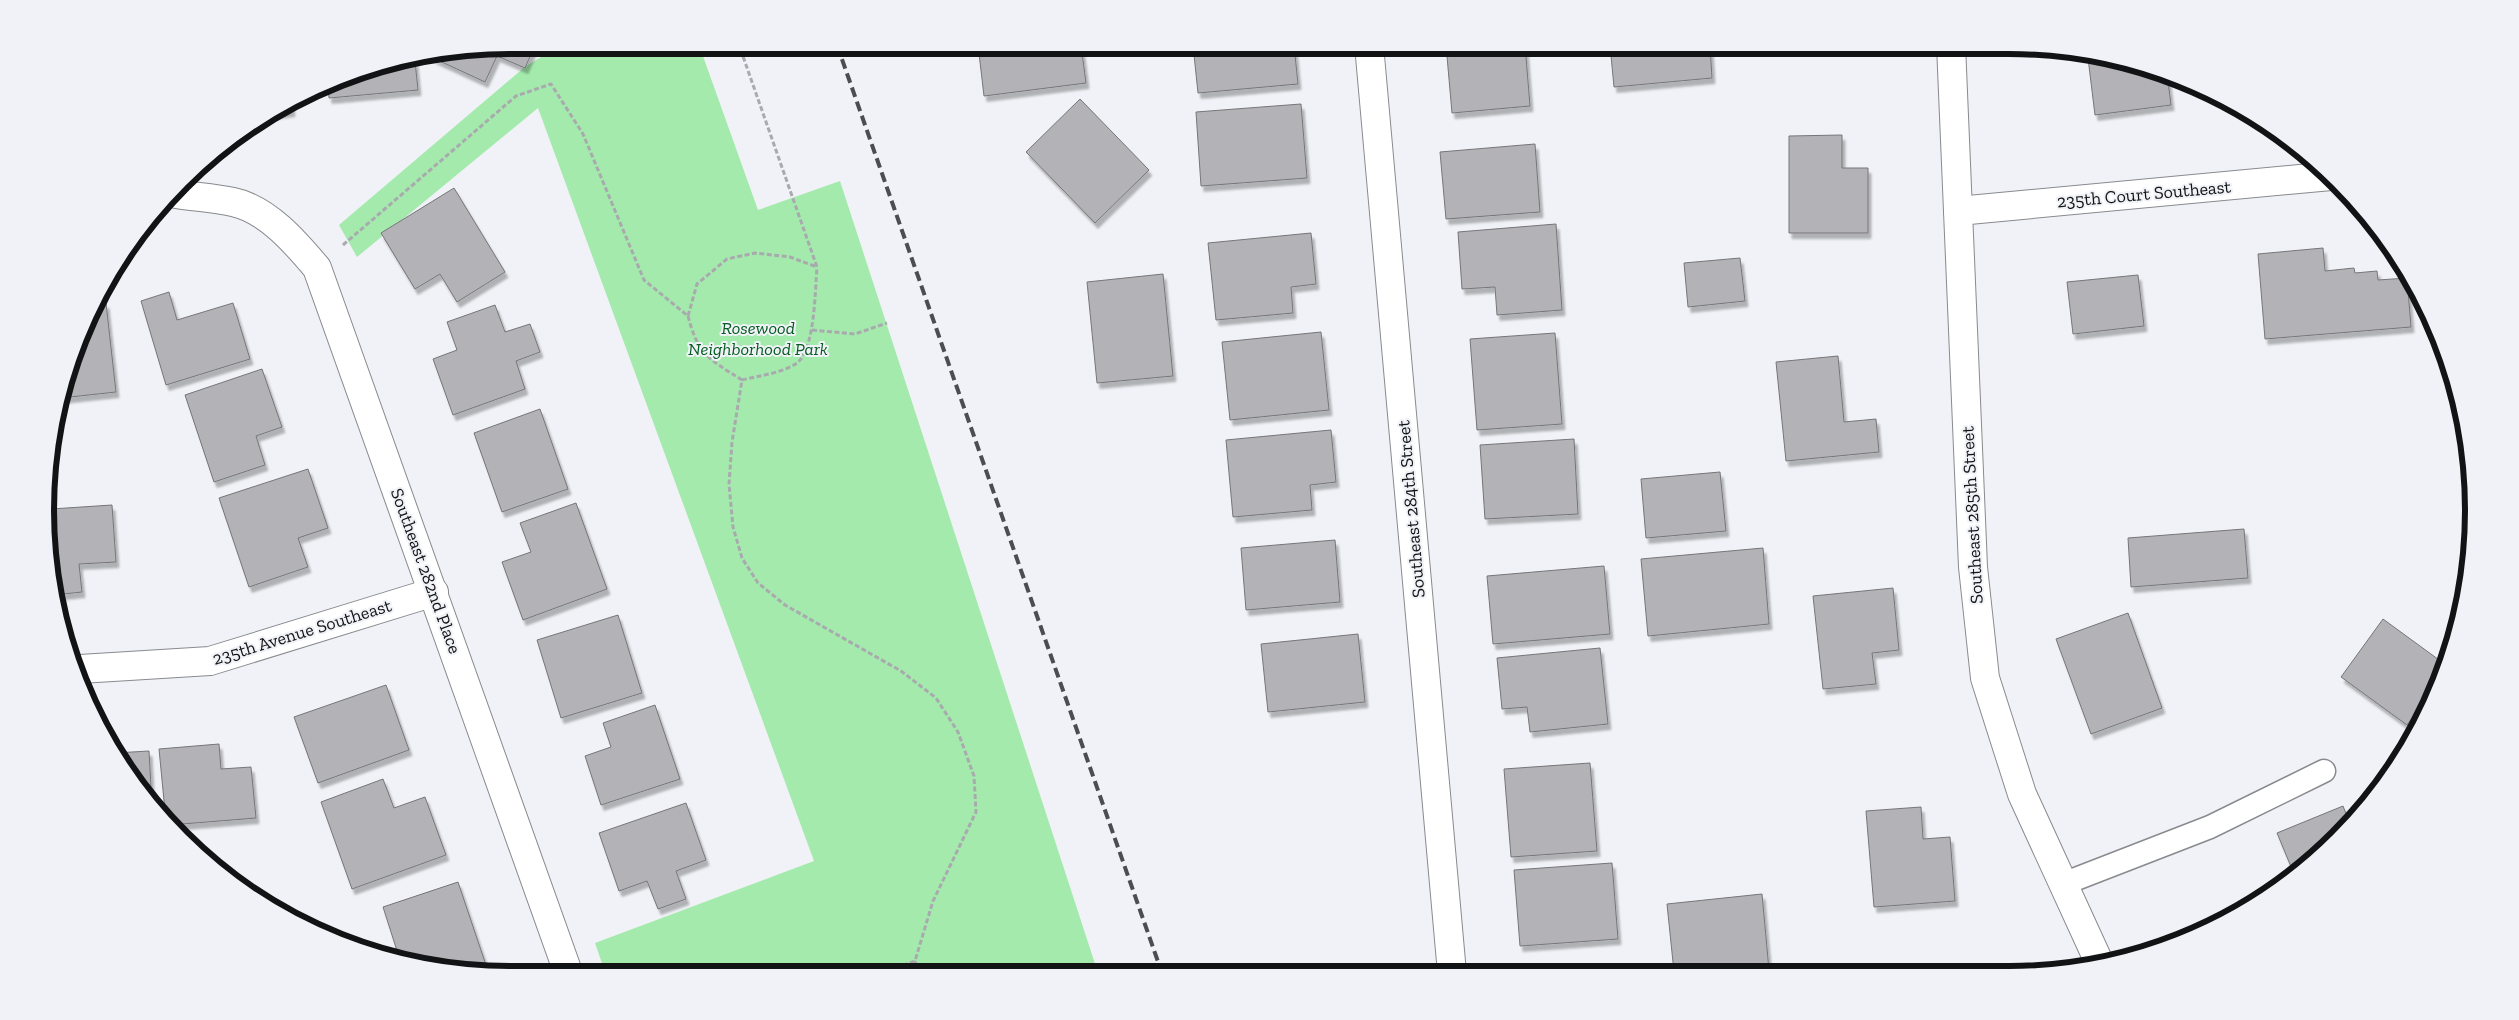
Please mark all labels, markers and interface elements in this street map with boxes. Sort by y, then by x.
street label: 235th Court Southeast [2056,175,2232,213]
park label: Rosewood Neighborhood Park [688,317,828,360]
street label: Southeast 284th Street [1392,419,1430,599]
street label: Southeast 285th Street [1956,425,1988,604]
street label: Southeast 282nd Place [386,485,466,657]
street label: 235th Avenue Southeast [210,594,394,670]

